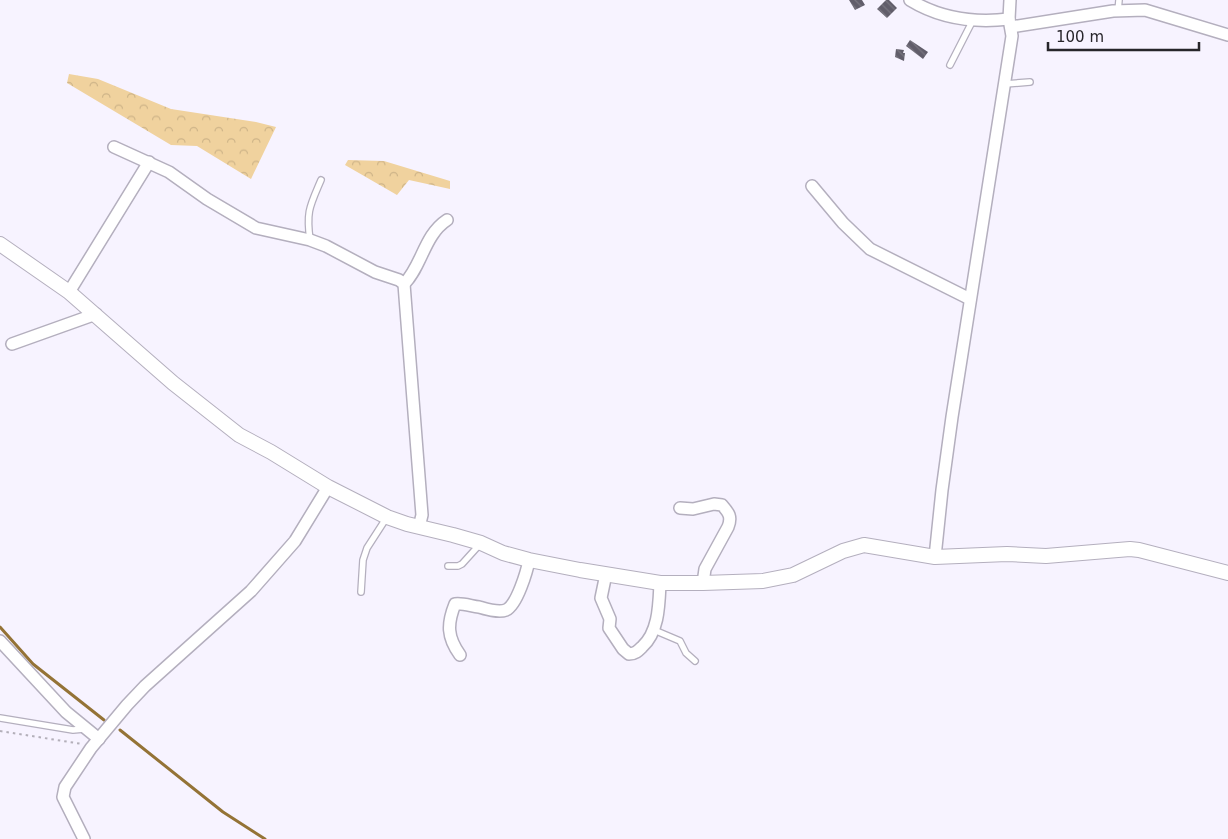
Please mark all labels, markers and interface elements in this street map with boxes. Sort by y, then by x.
scale bar [1048,20,1199,52]
text: 100 m [1056,28,1104,46]

